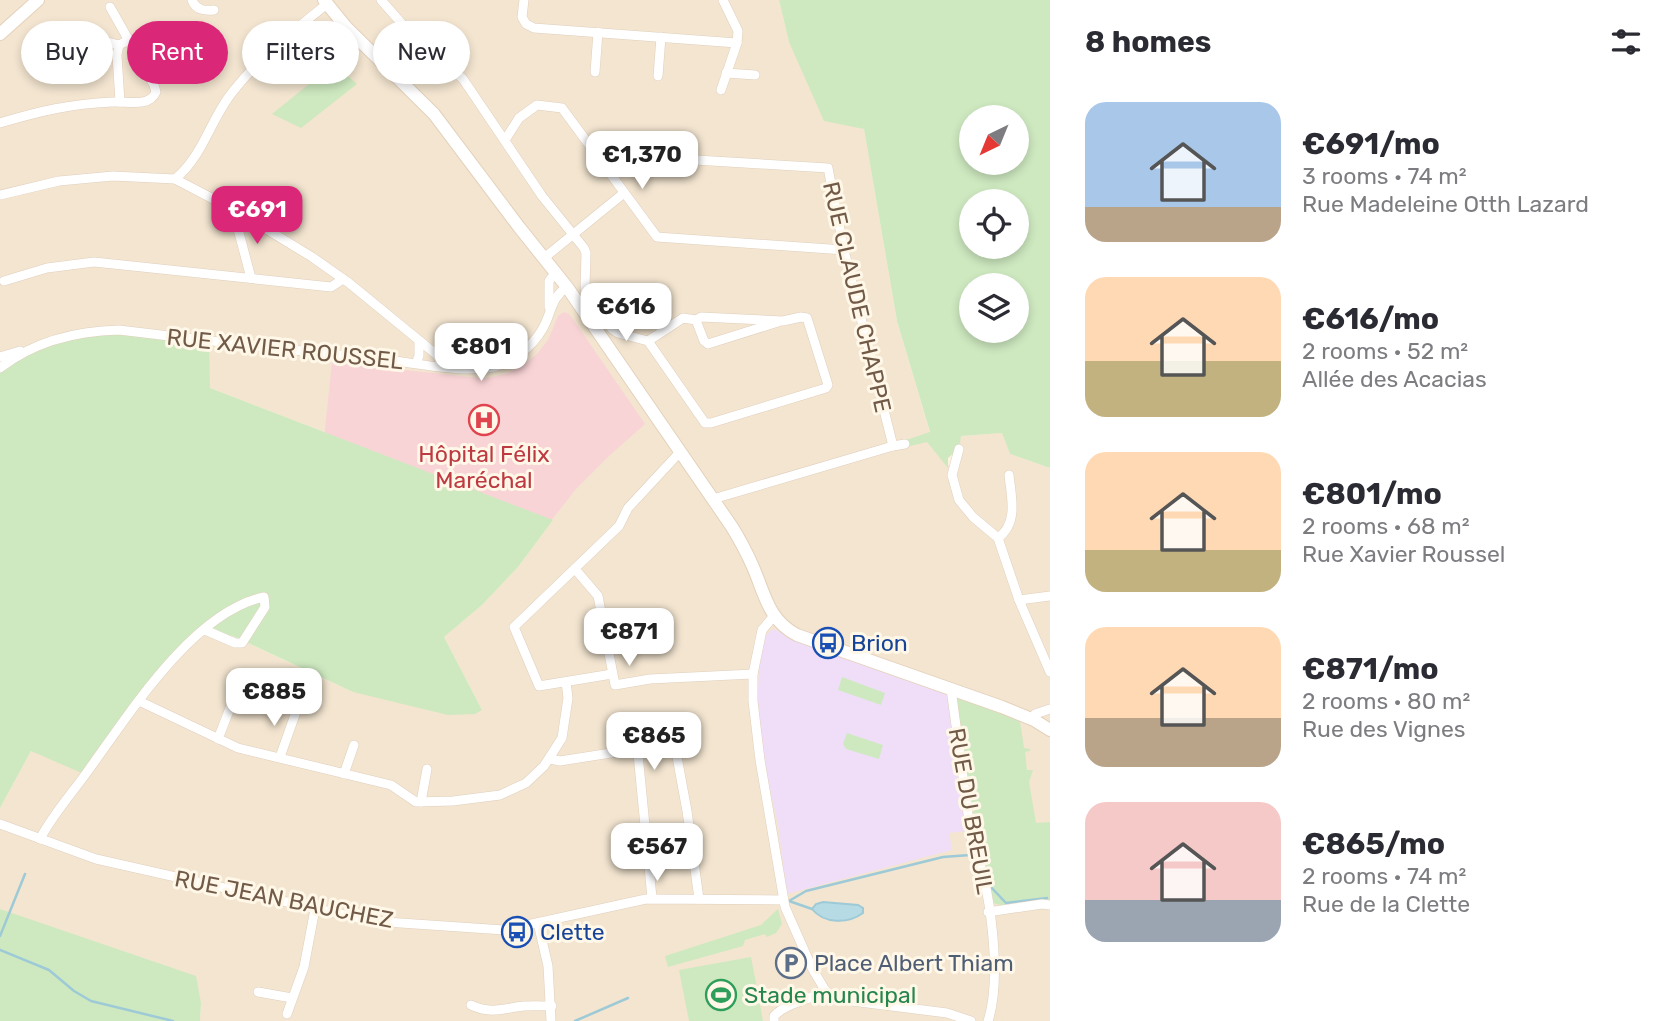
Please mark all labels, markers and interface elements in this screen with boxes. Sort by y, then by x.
chip: Buy [21,21,113,84]
chip: Rent [127,21,228,84]
chip: Filters [242,21,359,84]
chip: New [373,21,470,84]
icon: filters [1607,23,1645,61]
text: 8 homes [1085,24,1211,60]
north arrow [959,105,1029,175]
map controls [959,105,1029,343]
text: €691/mo [1302,126,1440,162]
icon: home [1141,130,1225,214]
pin: €1,370 [585,132,699,191]
text: €1,370 [602,140,682,168]
text: 3 rooms · 74 m² [1302,162,1467,190]
street label: RUE CLAUDE CHAPPE [817,179,897,415]
pin: €691 [216,187,298,246]
button: locate [959,189,1029,259]
text: Rue Madeleine Otth Lazard [1302,190,1589,218]
text: €691 [227,195,287,223]
button: layers [959,273,1029,343]
pin: €616 [585,284,667,343]
text: €616 [597,292,655,320]
text: €616/mo [1302,301,1439,337]
icon: home [1141,305,1225,389]
street label: RUE XAVIER ROUSSEL [165,323,405,375]
pin: €801 [440,324,522,383]
text: €801 [451,332,511,360]
text: 2 rooms · 52 m² [1302,337,1468,365]
text: Allée des Acacias [1302,365,1487,393]
hospital icon: Hôpital Félix Maréchal [467,403,501,437]
place label: Hôpital Félix Maréchal [418,440,550,494]
text: €801/mo [1302,476,1442,512]
icon: home [1141,480,1225,564]
text: 2 rooms · 68 m² [1302,512,1470,540]
text: Rue Xavier Roussel [1302,540,1505,568]
pin: €871 [588,608,670,668]
text: €871 [600,617,658,645]
bus stop icon: Brion [811,626,845,660]
place label: Brion [851,629,908,657]
text: €871/mo [1302,651,1439,687]
icon: home [1141,655,1225,739]
pin: €885 [233,668,315,728]
text: €885 [242,677,306,705]
text: 2 rooms · 80 m² [1302,687,1470,715]
pin: €865 [613,712,695,772]
text: Rue des Vignes [1302,715,1466,743]
text: €865 [622,721,686,749]
street label: RUE DU BREUIL [943,726,999,896]
pin: €567 [616,824,698,883]
text: €865/mo [1302,826,1445,862]
icon: home [1141,830,1225,914]
text: €567 [627,832,687,860]
text: 2 rooms · 74 m² [1302,862,1466,890]
street label: RUE JEAN BAUCHEZ [172,864,396,934]
text: Rue de la Clette [1302,890,1470,918]
bus stop icon: Clette [500,915,534,949]
place label: Clette [540,918,605,946]
parking icon: Place Albert Thiam [774,946,808,980]
place label: Place Albert Thiam [814,949,1014,977]
sports icon: Stade municipal [704,978,738,1012]
place label: Stade municipal [744,981,916,1009]

